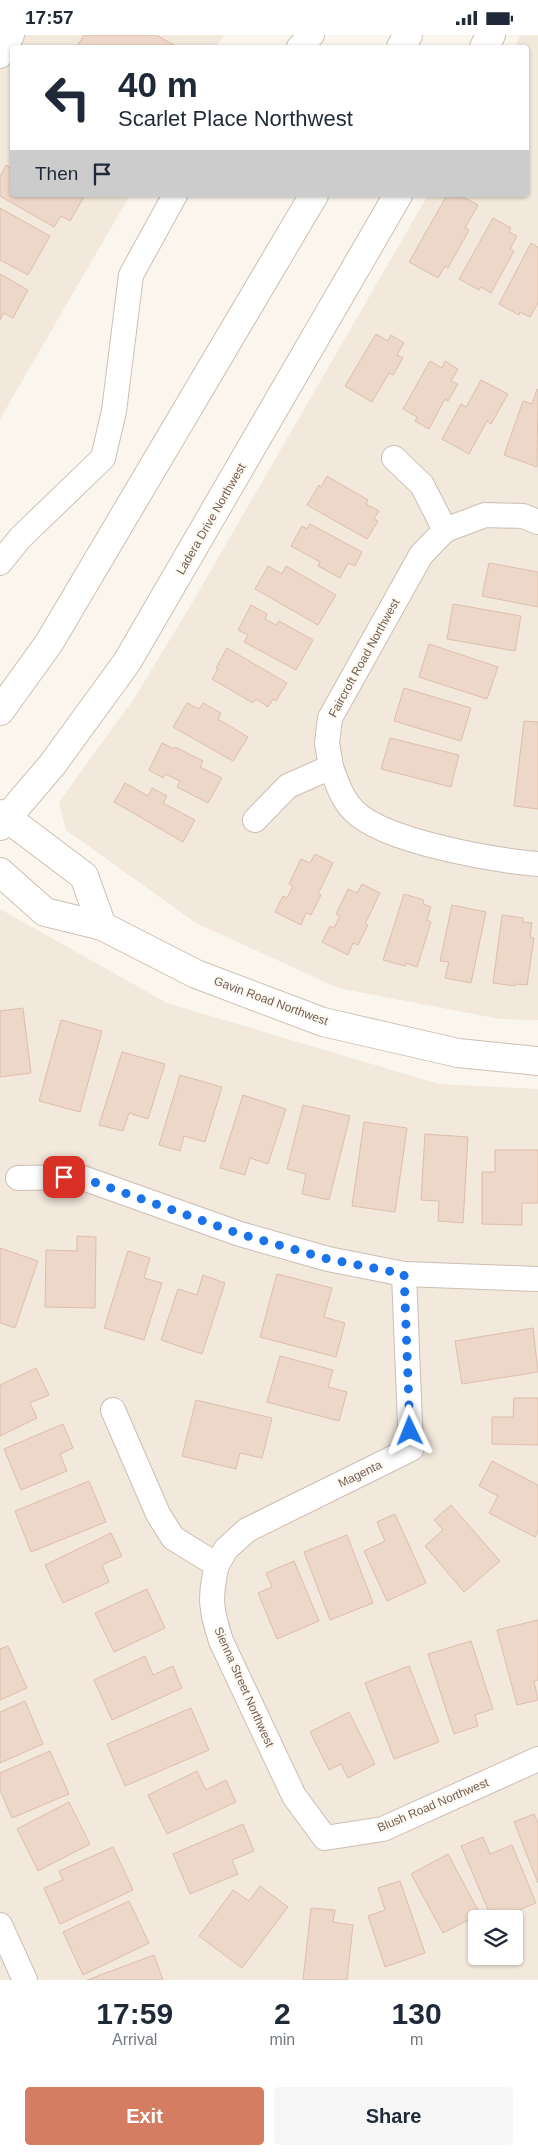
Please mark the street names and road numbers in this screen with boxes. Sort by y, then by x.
street label: Ladera Drive Northwest [173,460,249,577]
street label: Faircroft Road Northwest [326,596,403,720]
street label: Gavin Road Northwest [212,974,331,1028]
street label: Magenta [336,1457,384,1491]
street label: Sienna Street Northwest [211,1625,277,1750]
street label: Blush Road Northwest [375,1775,491,1835]

